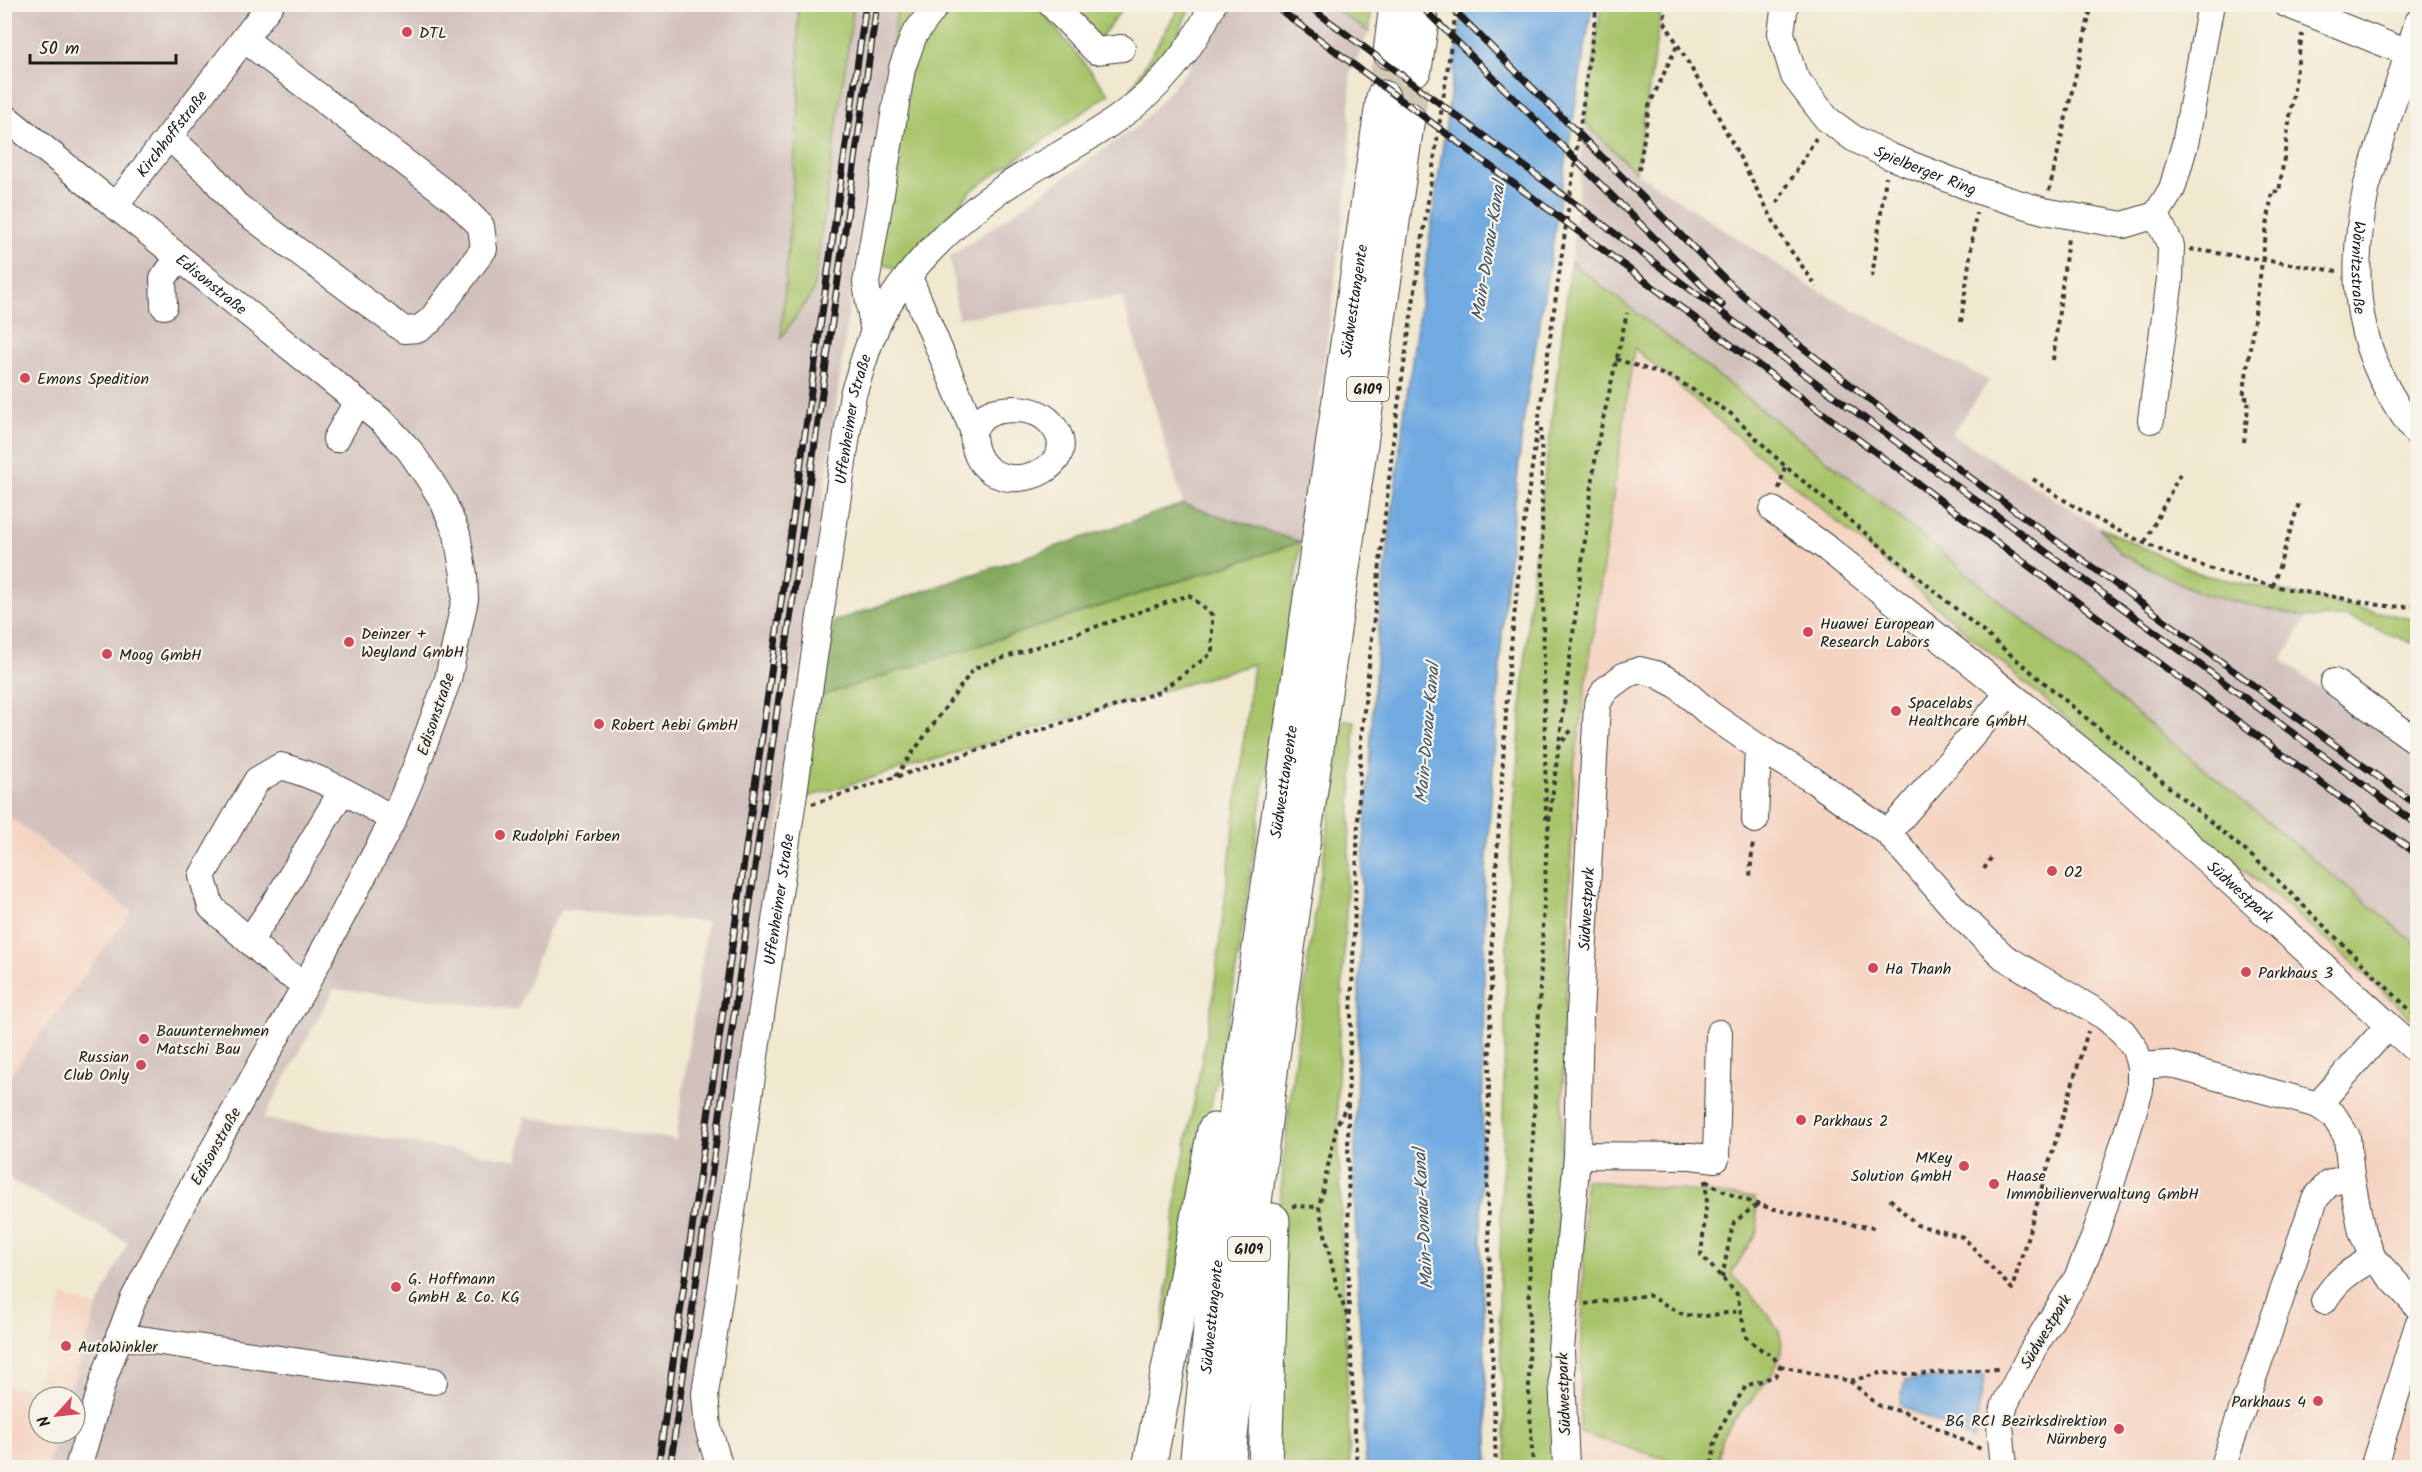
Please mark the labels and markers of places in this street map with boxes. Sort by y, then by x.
place label: DTL [419,21,447,46]
marker: DTL [400,25,414,39]
place label: Emons Spedition [37,367,149,392]
marker: Emons Spedition [18,371,32,385]
place label: Huawei European Research Labors [1820,612,1935,655]
place label: Deinzer + Weyland GmbH [361,622,464,665]
marker: Huawei European Research Labors [1801,625,1815,639]
marker: Deinzer + Weyland GmbH [342,635,356,649]
place label: Moog GmbH [119,643,202,668]
marker: Moog GmbH [100,647,114,661]
place label: Spacelabs Healthcare GmbH [1908,691,2027,734]
marker: Spacelabs Healthcare GmbH [1889,704,1903,718]
place label: Robert Aebi GmbH [611,713,738,738]
marker: Robert Aebi GmbH [592,717,606,731]
place label: Rudolphi Farben [512,824,620,849]
marker: Rudolphi Farben [493,828,507,842]
place label: O2 [2064,860,2083,885]
marker: O2 [2045,864,2059,878]
place label: Ha Thanh [1885,957,1951,982]
marker: Ha Thanh [1866,961,1880,975]
place label: Parkhaus 3 [2258,961,2333,986]
marker: Parkhaus 3 [2239,965,2253,979]
place label: Bauunternehmen Matschi Bau [156,1019,269,1062]
marker: Bauunternehmen Matschi Bau [137,1032,151,1046]
place label: Russian Club Only [63,1045,129,1088]
marker: Russian Club Only [134,1058,148,1072]
place label: Parkhaus 2 [1813,1109,1888,1134]
marker: Parkhaus 2 [1794,1113,1808,1127]
place label: MKey Solution GmbH [1851,1146,1952,1189]
marker: MKey Solution GmbH [1957,1159,1971,1173]
place label: Haase Immobilienverwaltung GmbH [2006,1164,2199,1207]
marker: Haase Immobilienverwaltung GmbH [1987,1177,2001,1191]
place label: G. Hoffmann GmbH & Co. KG [408,1267,520,1310]
marker: G. Hoffmann GmbH & Co. KG [389,1280,403,1294]
place label: AutoWinkler [78,1335,159,1360]
marker: AutoWinkler [59,1339,73,1353]
place label: Parkhaus 4 [2231,1390,2306,1415]
marker: Parkhaus 4 [2311,1394,2325,1408]
place label: BG RCI Bezirksdirektion Nürnberg [1945,1409,2107,1452]
marker: BG RCI Bezirksdirektion Nürnberg [2112,1422,2126,1436]

